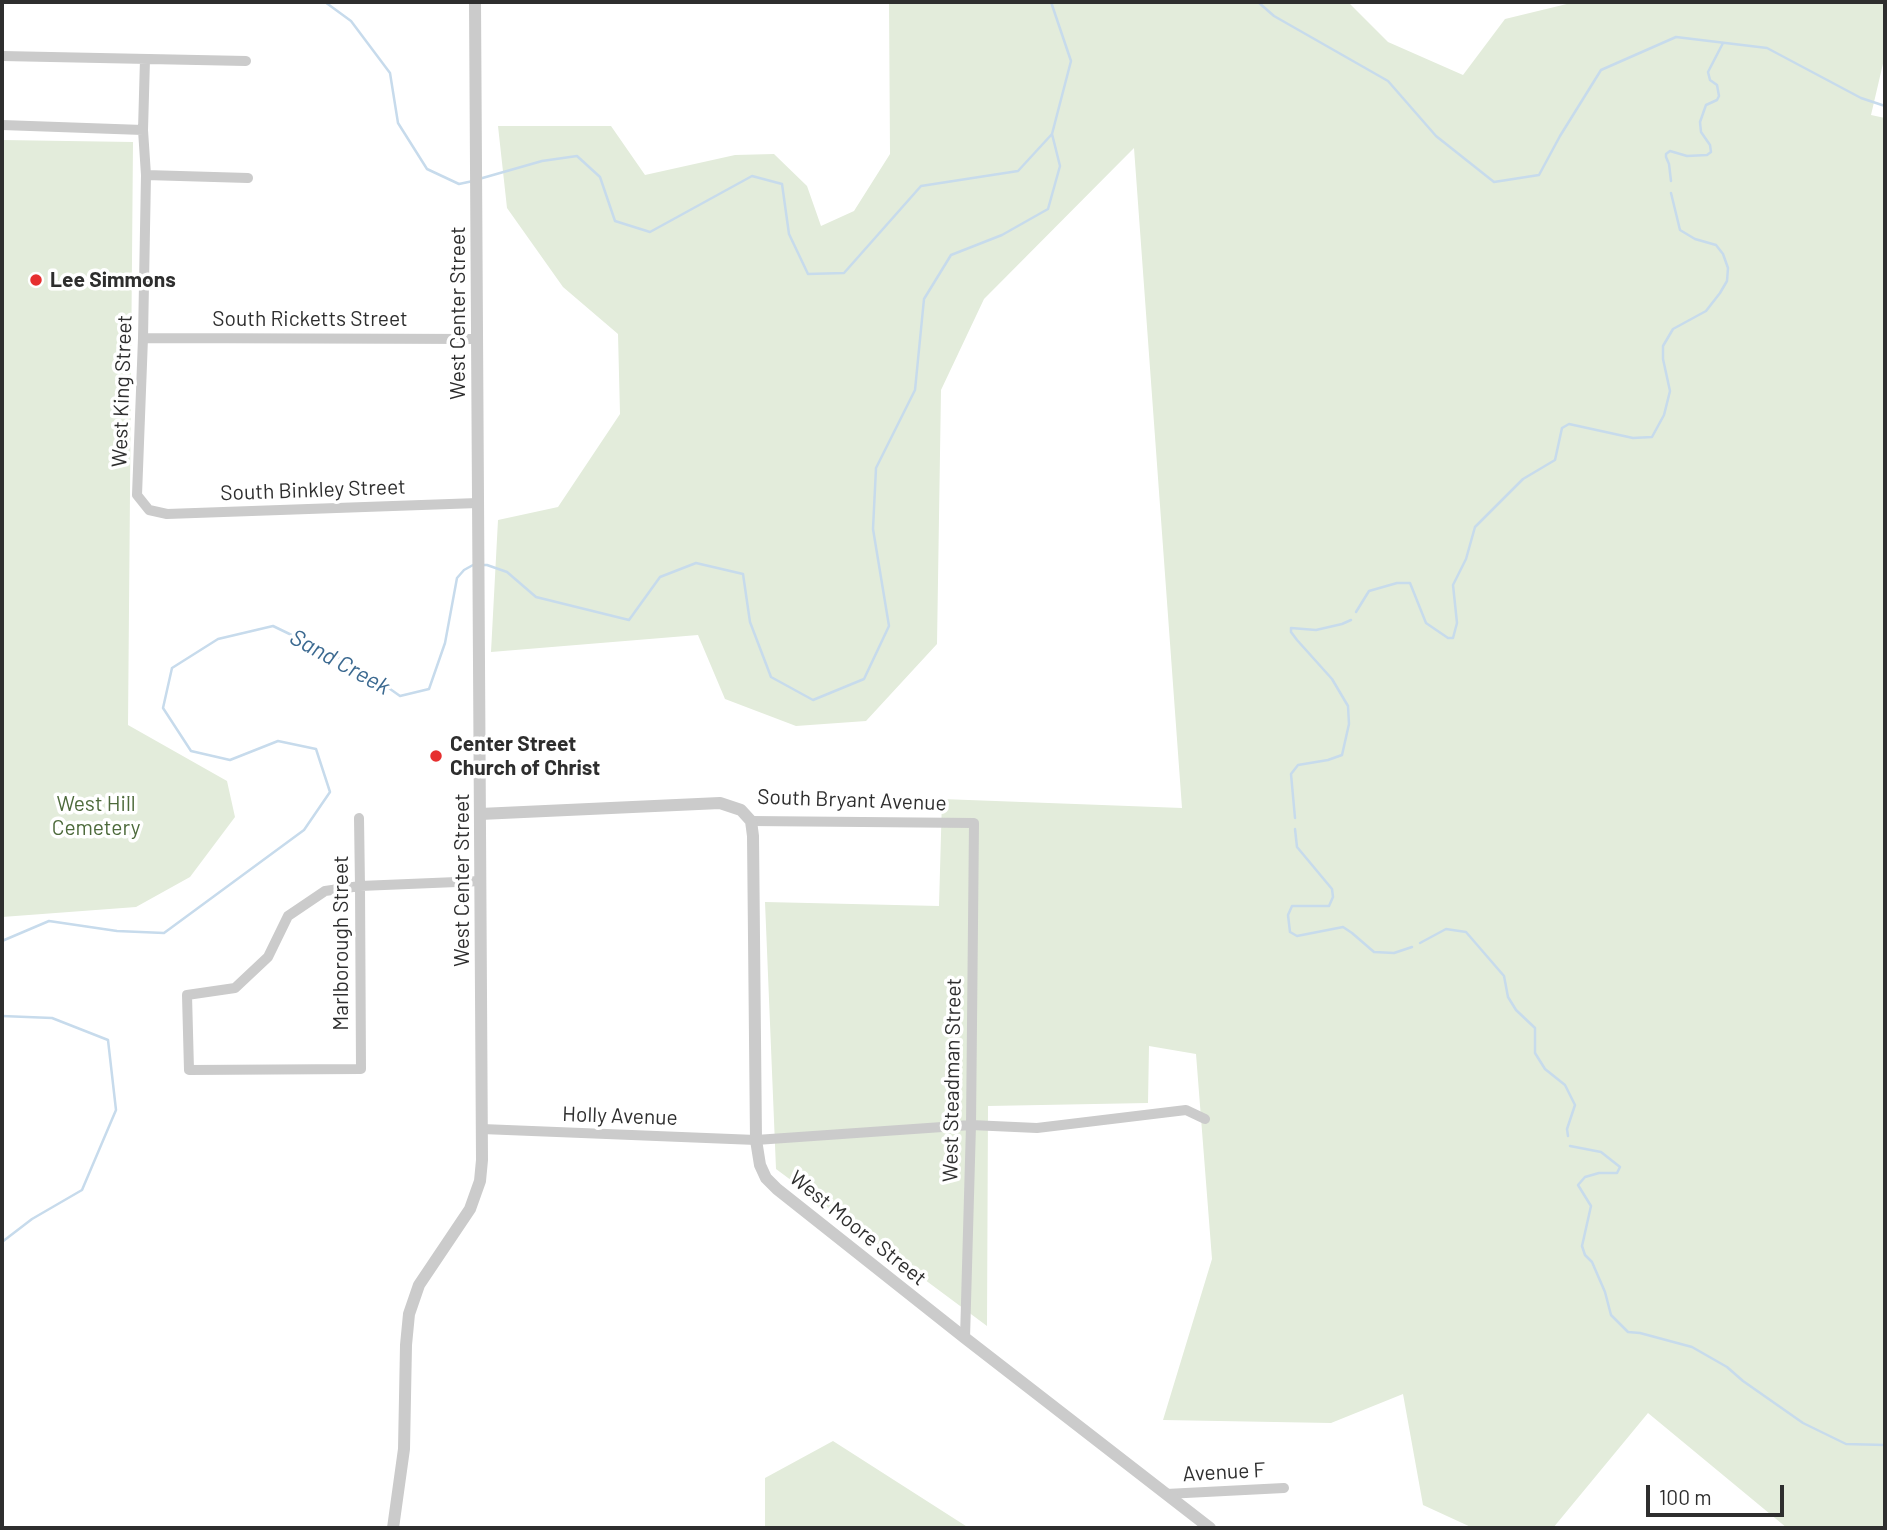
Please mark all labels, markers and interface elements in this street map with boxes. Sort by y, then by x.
street label: West Center Street [445,226,471,400]
place label: Lee Simmons [50,267,176,293]
marker: Lee Simmons [28,272,44,288]
street label: South Ricketts Street [212,306,408,332]
street label: West King Street [107,314,137,468]
street label: South Binkley Street [220,474,406,506]
water label: Sand Creek [285,623,395,701]
place label: Center Street Church of Christ [450,731,600,781]
marker: Center Street Church of Christ [428,748,444,764]
street label: South Bryant Avenue [757,784,947,816]
park label: West Hill Cemetery [52,791,140,841]
street label: West Center Street [449,793,475,967]
street label: Marlborough Street [328,855,354,1031]
street label: West Steadman Street [938,978,966,1182]
street label: Holly Avenue [562,1101,678,1131]
street label: West Moore Street [785,1165,931,1291]
street label: Avenue F [1182,1457,1266,1487]
scale bar [1649,1470,1787,1514]
text: 100 m [1659,1484,1712,1509]

